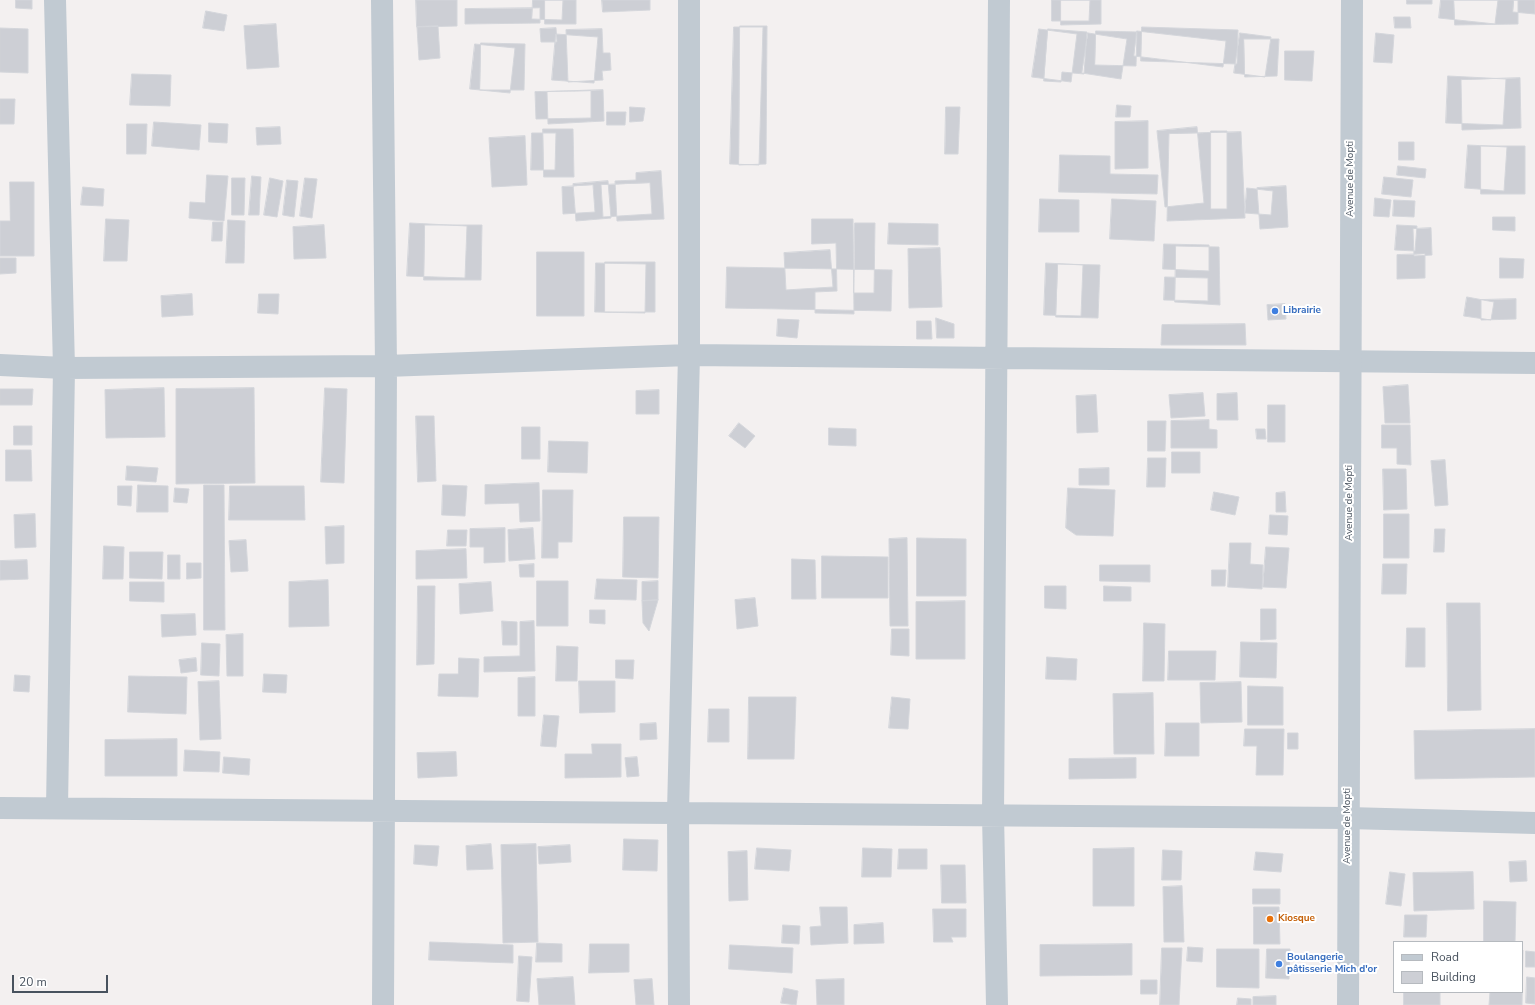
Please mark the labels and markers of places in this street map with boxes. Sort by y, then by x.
place label: Librairie [1283,305,1321,317]
marker: Librairie [1270,306,1280,316]
place label: Kiosque [1278,913,1315,925]
marker: Kiosque [1265,914,1275,924]
place label: Boulangerie pâtisserie Mich d'or [1287,952,1377,976]
marker: Boulangerie pâtisserie Mich d'or [1274,959,1284,969]

